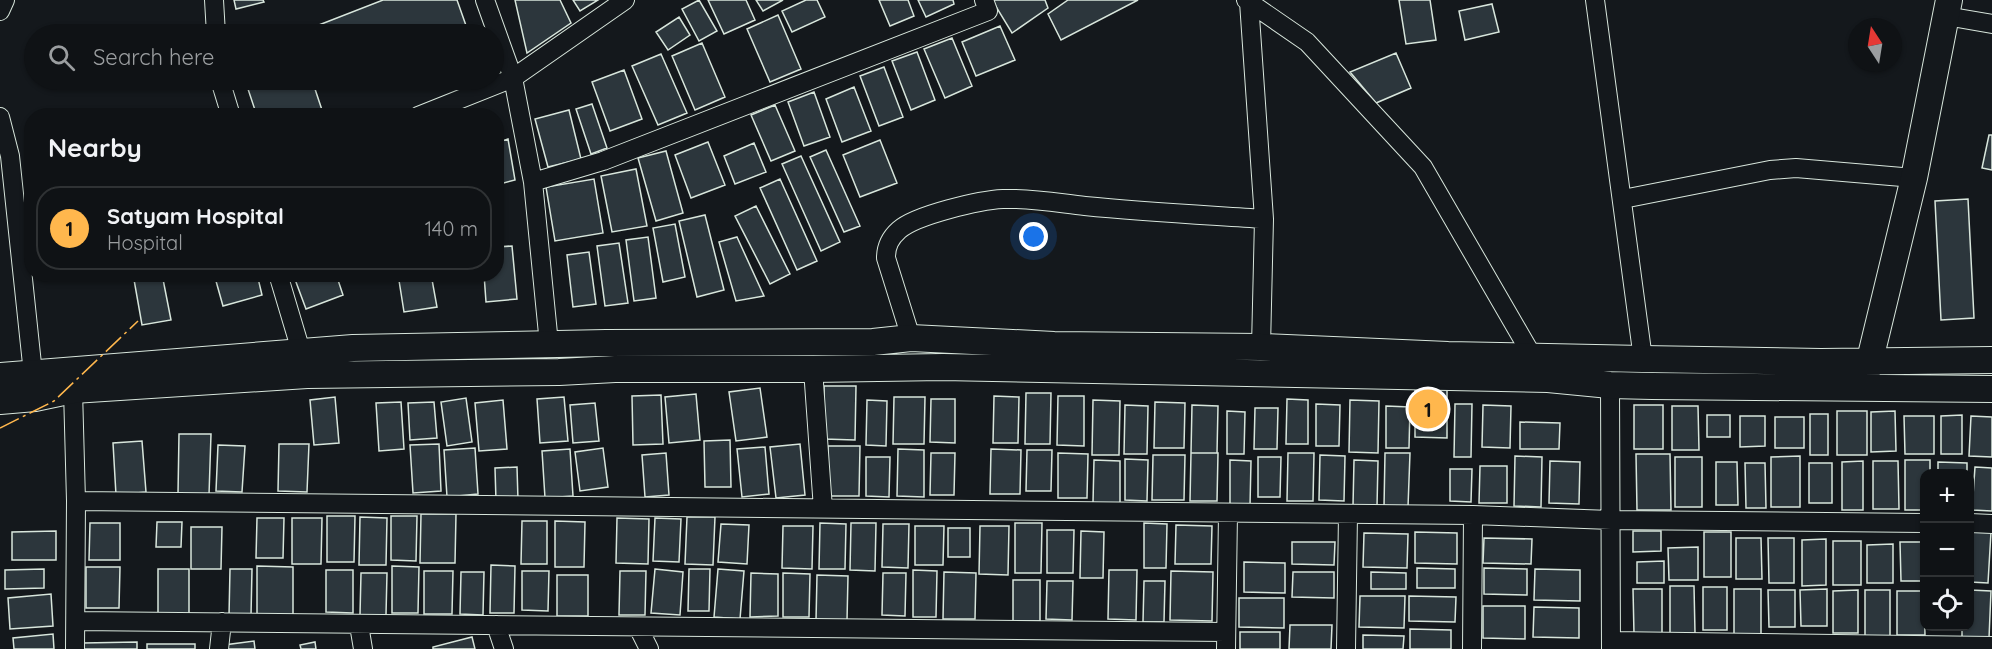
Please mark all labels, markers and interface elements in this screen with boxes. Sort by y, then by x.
north arrow [1848,18,1902,72]
search box [24,24,504,90]
icon: search [45,41,78,74]
text: Search here [93,43,214,71]
text: Nearby [48,131,142,164]
text: Satyam Hospital [107,202,284,230]
text: 1 [66,216,73,241]
text: 140 m [425,216,478,241]
your location [1019,222,1048,251]
text: Hospital [107,230,183,255]
pin: 1 [1408,386,1448,432]
map controls [1920,469,1974,631]
button: + [1920,469,1974,523]
button: − [1920,523,1974,577]
button: locate [1920,577,1974,631]

